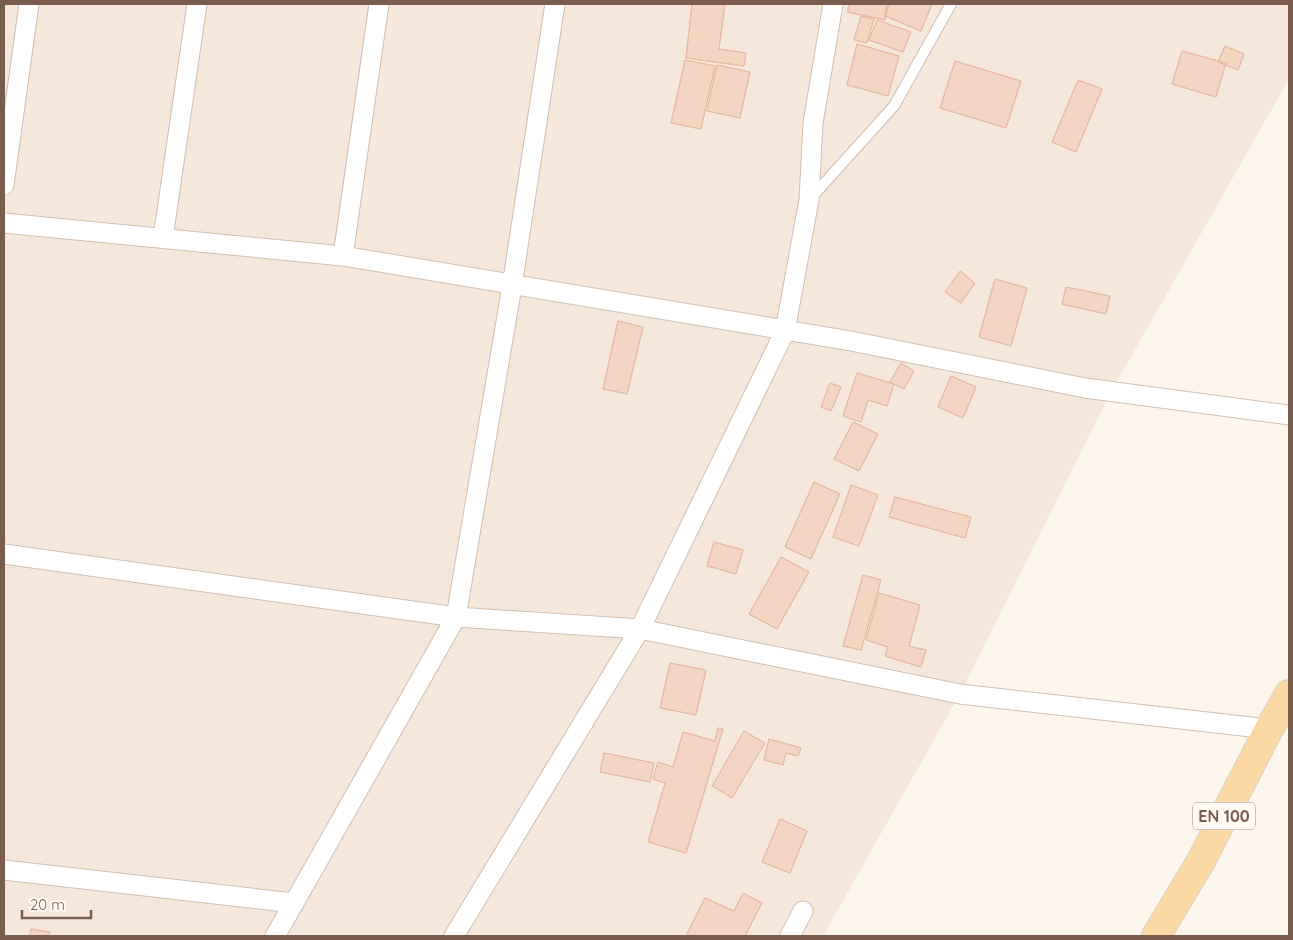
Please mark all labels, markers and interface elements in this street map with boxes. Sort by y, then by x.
road number: EN 100 [1193,802,1255,829]
scale bar [22,888,91,920]
text: 20 m [30,895,65,914]

